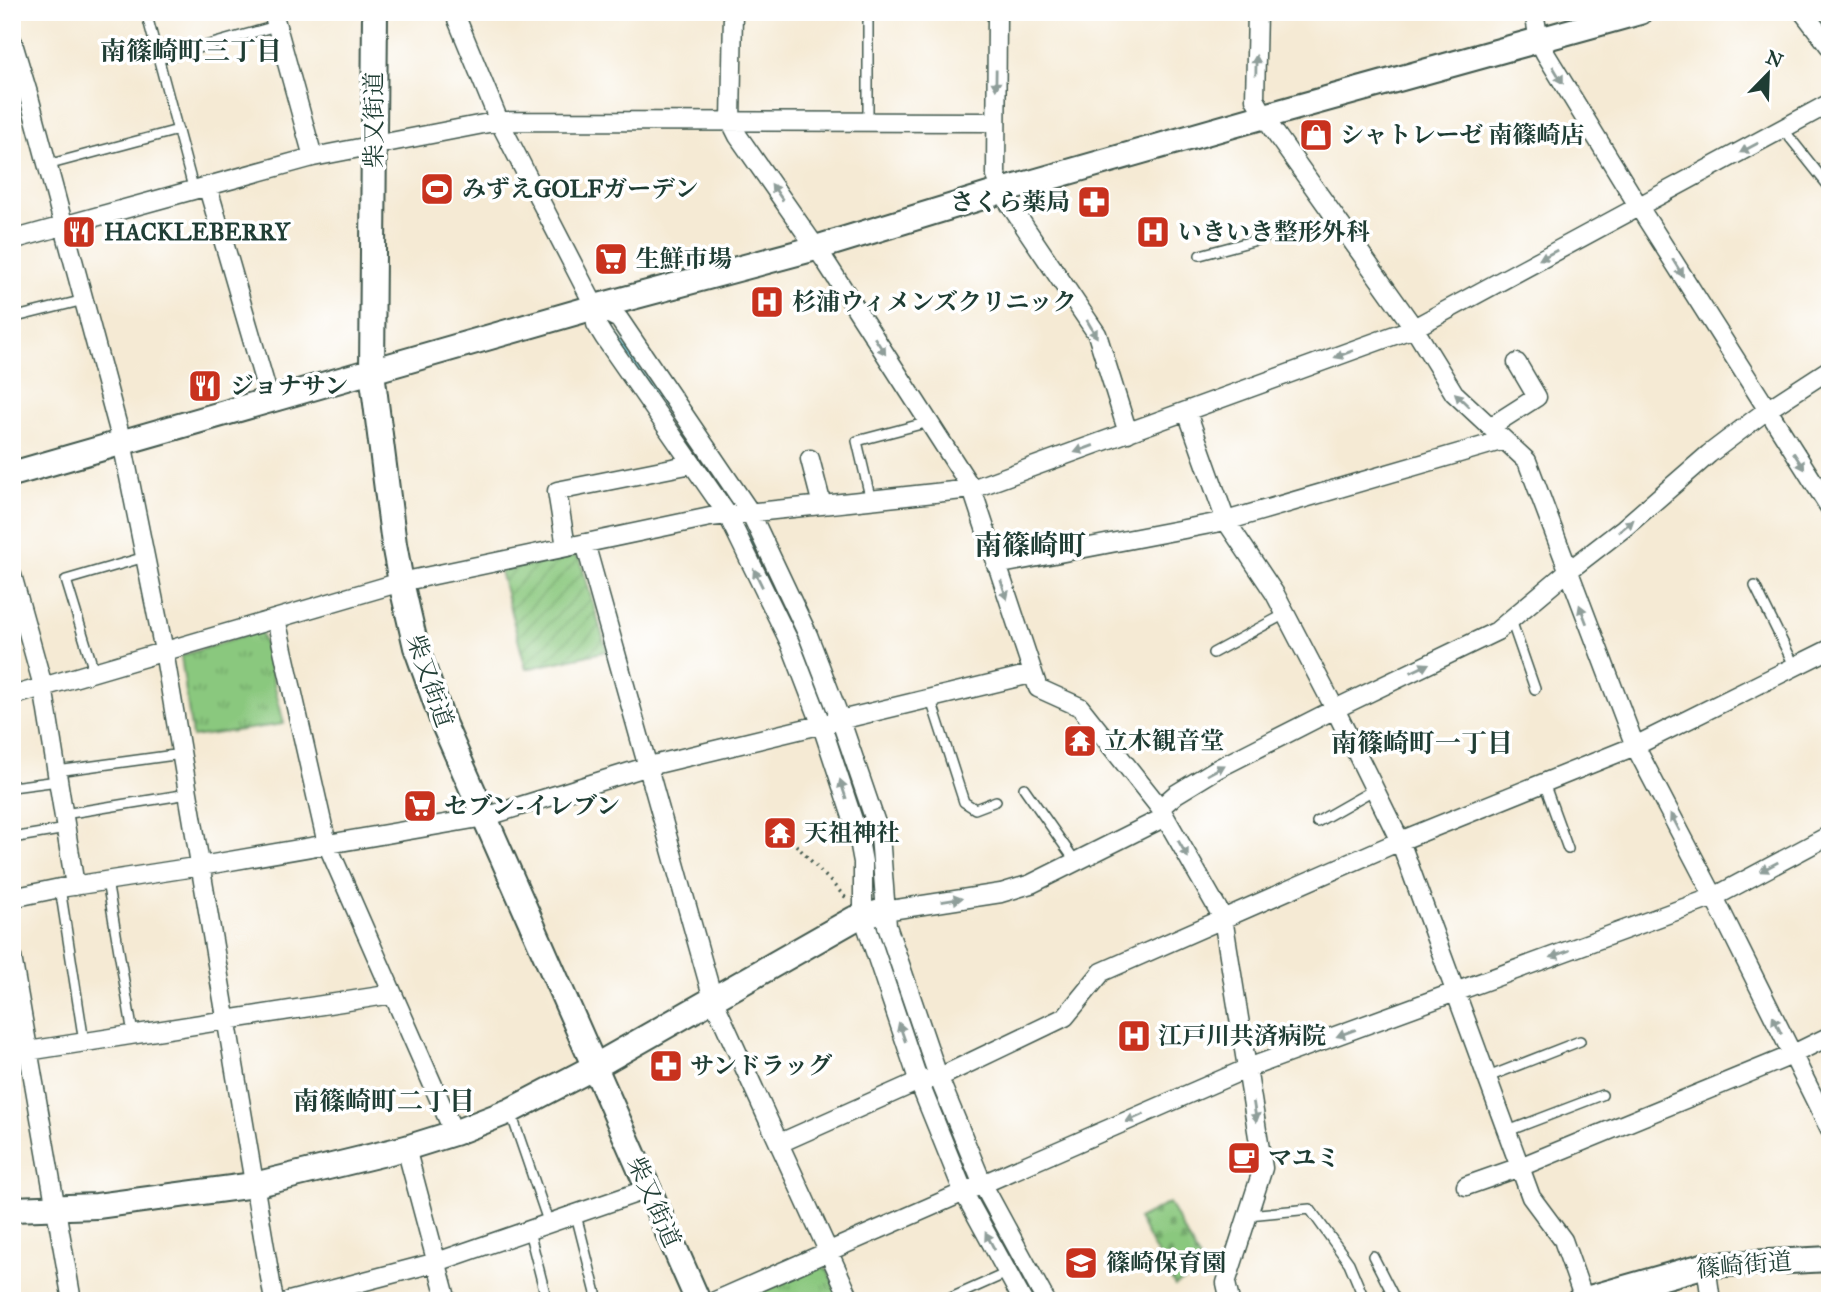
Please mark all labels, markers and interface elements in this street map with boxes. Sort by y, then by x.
district label: 南篠崎町三丁目 [100,35,282,67]
north arrow [1734,38,1804,108]
text: N [1763,45,1786,73]
one-way arrow [1250,54,1262,76]
one-way arrow [1552,65,1564,84]
one-way arrow [990,70,1001,92]
street label: 柴又街道 [359,72,389,168]
shop icon: シャトレーゼ 南篠崎店 [1297,116,1335,154]
place label: シャトレーゼ 南篠崎店 [1340,120,1584,150]
one-way arrow [1739,142,1758,154]
sports icon: みずえGOLFガーデン [418,170,456,208]
place label: みずえGOLFガーデン [462,174,699,204]
one-way arrow [770,183,784,201]
pharmacy icon: さくら薬局 [1075,183,1113,221]
place label: さくら薬局 [950,187,1070,217]
restaurant icon: HACKLEBERRY [60,213,98,251]
hospital icon: いきいき整形外科 [1134,213,1172,251]
place label: HACKLEBERRY [104,217,292,247]
place label: いきいき整形外科 [1178,217,1370,247]
supermarket icon: 生鮮市場 [592,240,630,278]
place label: 生鮮市場 [636,244,732,274]
one-way arrow [1538,250,1558,261]
one-way arrow [1671,259,1684,278]
hospital icon: 杉浦ウィメンズクリニック [748,283,786,321]
place label: 杉浦ウィメンズクリニック [792,287,1076,317]
one-way arrow [1086,319,1098,338]
one-way arrow [873,336,886,356]
one-way arrow [1333,349,1354,360]
restaurant icon: ジョナサン [186,367,224,405]
place label: ジョナサン [230,371,348,401]
one-way arrow [1454,393,1471,409]
one-way arrow [1073,444,1094,455]
one-way arrow [1793,451,1806,470]
one-way arrow [1617,518,1635,534]
district label: 南篠崎町 [974,528,1086,563]
one-way arrow [753,568,764,588]
one-way arrow [1000,580,1010,601]
one-way arrow [1578,603,1589,624]
street label: 柴又街道 [400,631,460,731]
one-way arrow [1410,662,1430,674]
temple icon: 立木観音堂 [1061,722,1099,760]
place label: 立木観音堂 [1104,726,1224,756]
district label: 南篠崎町一丁目 [1331,727,1513,759]
one-way arrow [1207,764,1226,776]
one-way arrow [837,778,848,799]
supermarket icon: セブン-イレブン [401,787,439,825]
place label: セブン-イレブン [444,791,620,821]
one-way arrow [1669,812,1680,832]
temple icon: 天祖神社 [761,814,799,852]
place label: 天祖神社 [804,818,900,848]
one-way arrow [1177,839,1189,859]
one-way arrow [1760,861,1779,873]
one-way arrow [941,895,963,906]
one-way arrow [1549,949,1570,960]
one-way arrow [1772,1015,1783,1035]
hospital icon: 江戸川共済病院 [1115,1017,1153,1055]
one-way arrow [896,1021,907,1042]
place label: 江戸川共済病院 [1158,1021,1326,1051]
one-way arrow [1336,1028,1357,1039]
pharmacy icon: サンドラッグ [647,1047,685,1085]
place label: サンドラッグ [690,1051,832,1081]
district label: 南篠崎町二丁目 [293,1085,475,1117]
one-way arrow [1250,1101,1261,1123]
one-way arrow [1125,1112,1145,1124]
cafe icon: マユミ [1225,1139,1263,1177]
place label: マユミ [1268,1143,1340,1173]
street label: 柴又街道 [621,1152,687,1252]
one-way arrow [984,1231,995,1251]
school or university icon: 篠崎保育園 [1062,1244,1100,1282]
street label: 篠崎街道 [1695,1246,1793,1284]
place label: 篠崎保育園 [1106,1248,1226,1278]

